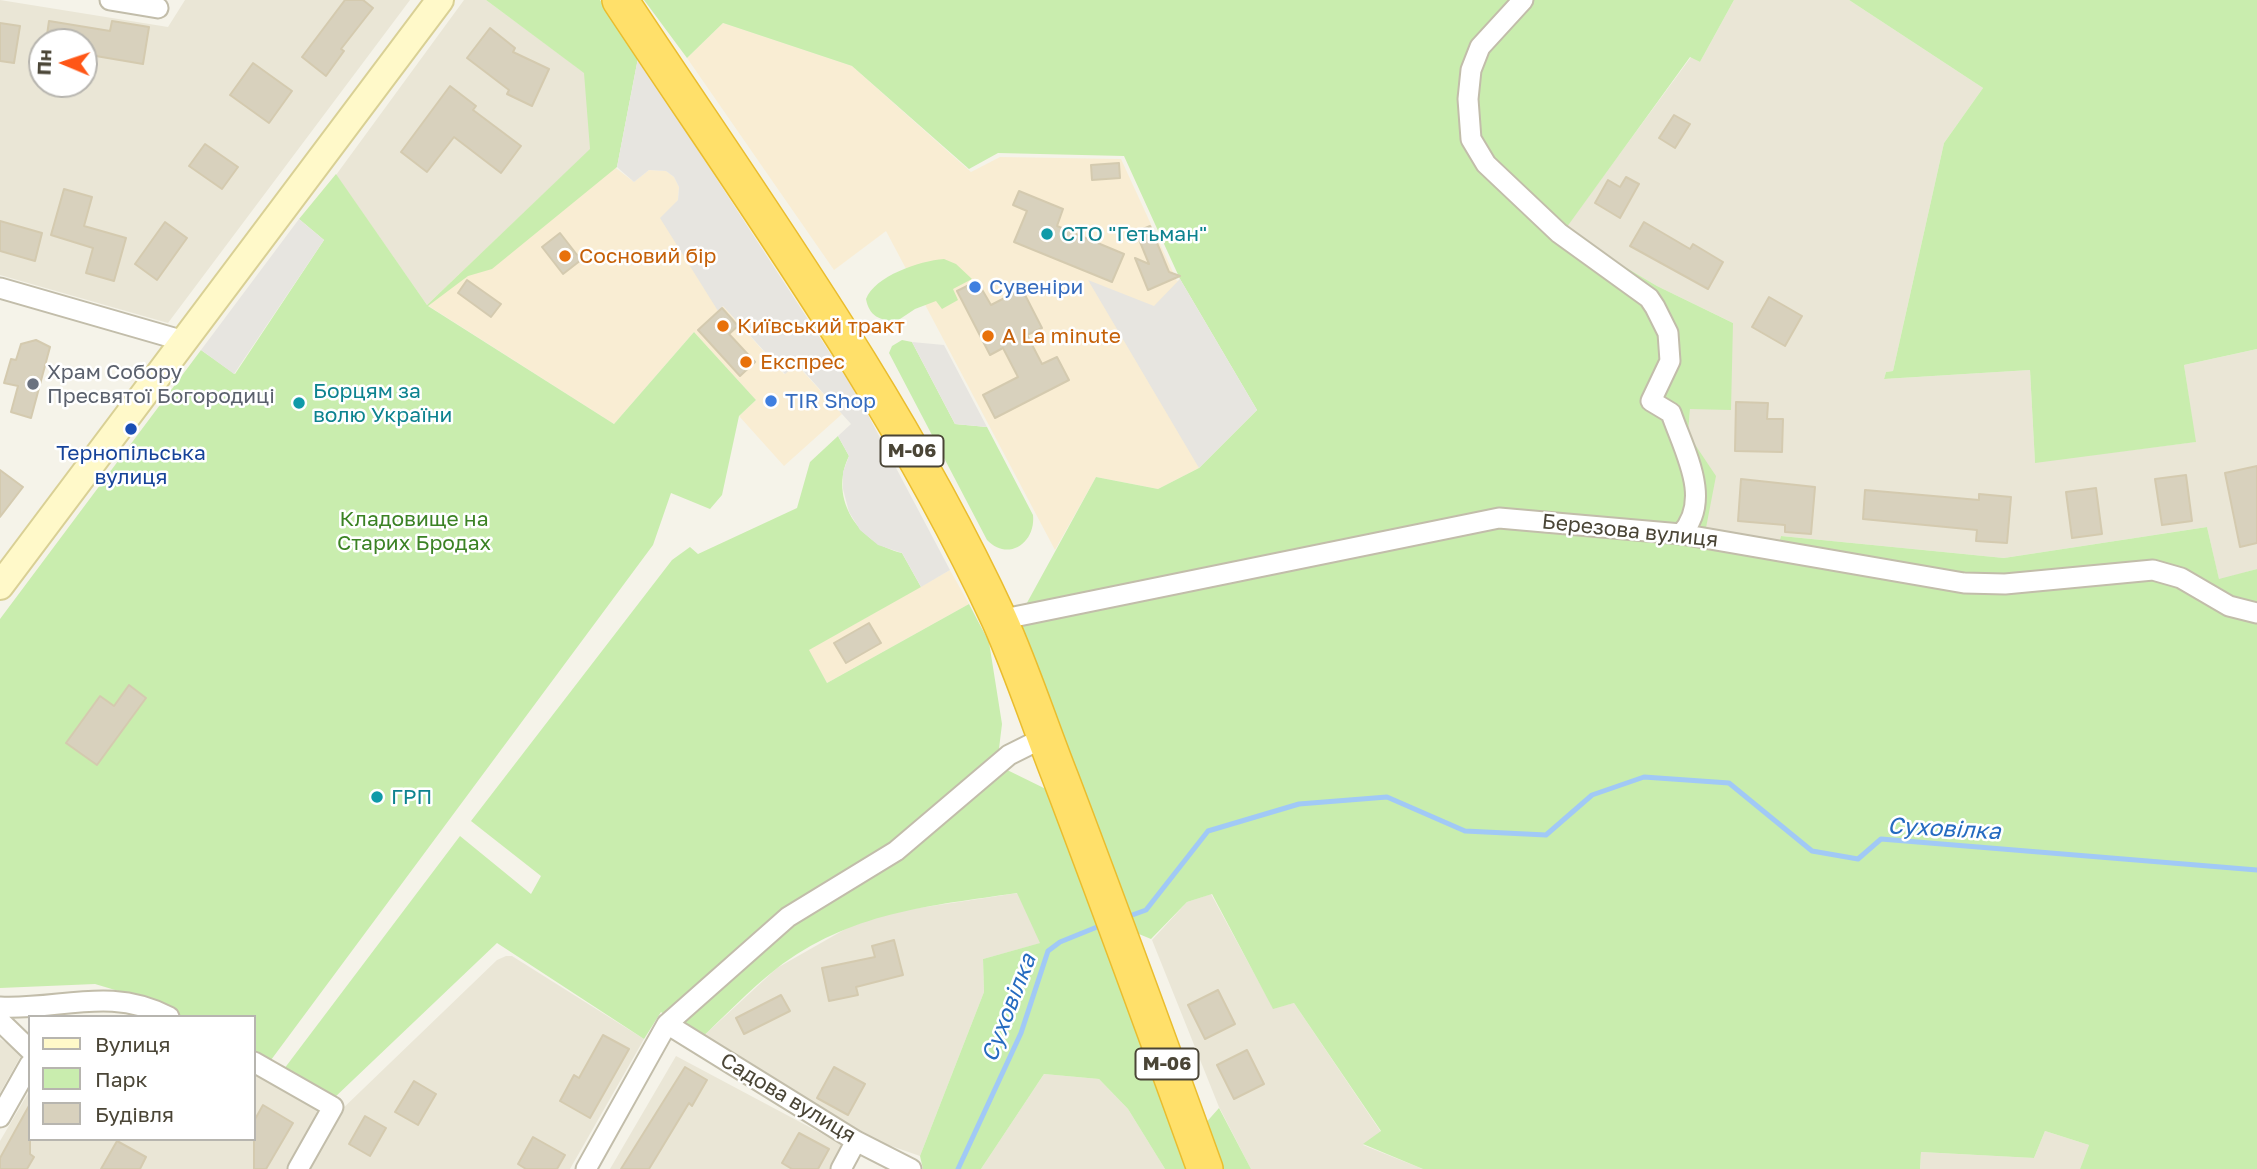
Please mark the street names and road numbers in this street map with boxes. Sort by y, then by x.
road number: М-06 [880,436,944,466]
street label: Березова вулиця [1541,509,1719,553]
street label: Садова вулиця [716,1048,860,1148]
road number: М-06 [1136,1048,1198,1080]

